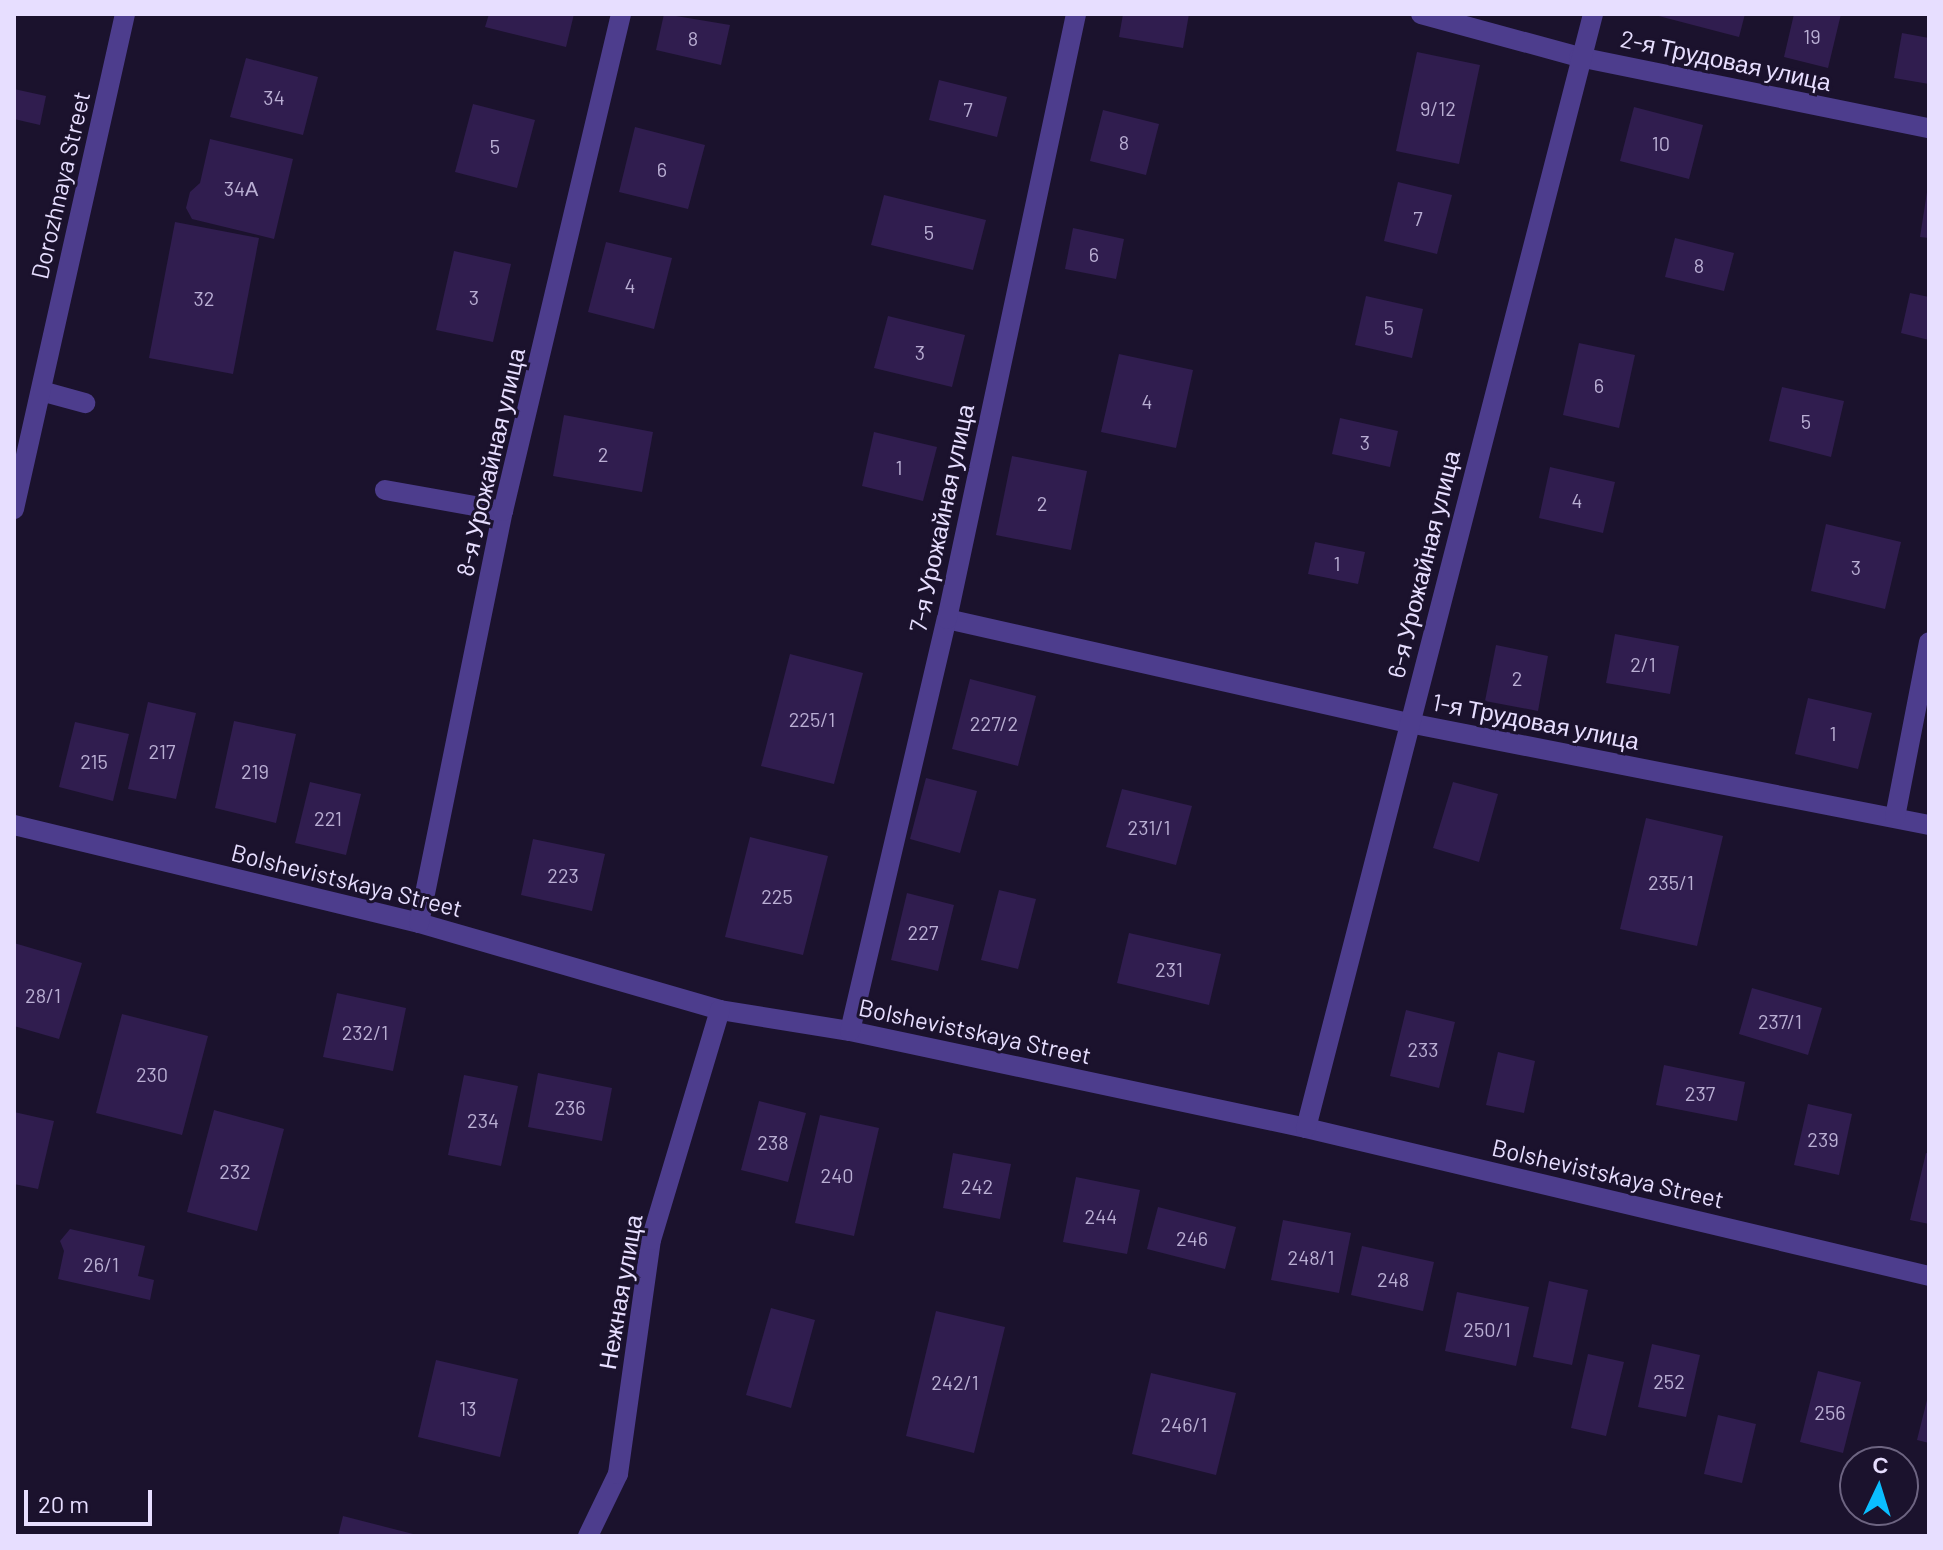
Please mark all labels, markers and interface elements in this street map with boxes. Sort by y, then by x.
street label: 2-я Трудовая улица [1618,24,1834,96]
house number: 19 [1803,24,1821,48]
house number: 8 [688,26,698,50]
house number: 34 [263,85,285,109]
street label: Dorozhnaya Street [24,88,96,282]
house number: 9/12 [1420,96,1456,120]
house number: 7 [963,97,973,121]
house number: 8 [1119,130,1129,154]
house number: 10 [1652,131,1670,155]
house number: 5 [490,134,500,158]
house number: 6 [657,157,667,181]
house number: 34А [224,176,258,200]
house number: 7 [1413,206,1423,230]
house number: 5 [924,220,934,244]
house number: 6 [1089,242,1099,266]
house number: 8 [1694,253,1704,277]
house number: 4 [624,273,636,297]
house number: 3 [469,285,479,309]
house number: 32 [193,286,215,310]
house number: 5 [1384,315,1394,339]
house number: 3 [915,340,925,364]
street label: 8-я Урожайная улица [450,345,530,579]
house number: 6 [1594,373,1604,397]
house number: 4 [1141,389,1153,413]
street label: 7-я Урожайная улица [903,401,979,635]
house number: 5 [1801,409,1811,433]
house number: 3 [1360,430,1370,454]
house number: 2 [598,442,608,466]
street label: 6-я Урожайная улица [1381,447,1465,681]
house number: 1 [896,455,902,479]
house number: 4 [1571,488,1583,512]
house number: 2 [1037,491,1047,515]
house number: 1 [1334,551,1340,575]
house number: 3 [1851,555,1861,579]
house number: 2/1 [1630,652,1656,676]
house number: 2 [1512,666,1522,690]
street label: 1-я Трудовая улица [1430,687,1642,755]
house number: 225/1 [789,707,835,731]
house number: 227/2 [970,711,1018,735]
house number: 1 [1830,721,1836,745]
house number: 217 [149,739,175,763]
house number: 215 [80,749,108,773]
house number: 219 [241,759,269,783]
house number: 221 [314,806,342,830]
house number: 231/1 [1128,815,1170,839]
street label: Bolshevistskaya Street [229,837,465,923]
house number: 223 [547,863,579,887]
house number: 235/1 [1648,870,1694,894]
house number: 225 [761,884,793,908]
house number: 227 [908,920,938,944]
house number: 231 [1155,957,1183,981]
house number: 28/1 [25,983,61,1007]
street label: Bolshevistskaya Street [856,992,1094,1070]
house number: 237/1 [1758,1009,1802,1033]
house number: 232/1 [342,1020,388,1044]
house number: 233 [1407,1037,1439,1061]
house number: 230 [136,1062,168,1086]
house number: 237 [1685,1081,1715,1105]
house number: 236 [554,1095,586,1119]
house number: 234 [467,1108,499,1132]
house number: 239 [1807,1127,1839,1151]
house number: 238 [757,1130,789,1154]
street label: Bolshevistskaya Street [1489,1132,1727,1214]
house number: 232 [219,1159,251,1183]
house number: 240 [820,1163,854,1187]
house number: 242 [961,1174,993,1198]
house number: 244 [1085,1204,1117,1228]
street label: Нежная улица [592,1212,648,1372]
house number: 246 [1176,1226,1208,1250]
house number: 248/1 [1287,1245,1335,1269]
house number: 26/1 [83,1252,119,1276]
house number: 248 [1377,1267,1409,1291]
house number: 250/1 [1463,1317,1511,1341]
house number: 252 [1653,1369,1685,1393]
house number: 242/1 [931,1370,979,1394]
house number: 13 [459,1396,477,1420]
house number: 256 [1814,1400,1846,1424]
house number: 246/1 [1160,1412,1208,1436]
north arrow [1839,1446,1919,1526]
text: С [1872,1451,1889,1478]
scale bar [28,1474,156,1524]
text: 20 m [38,1489,89,1518]

